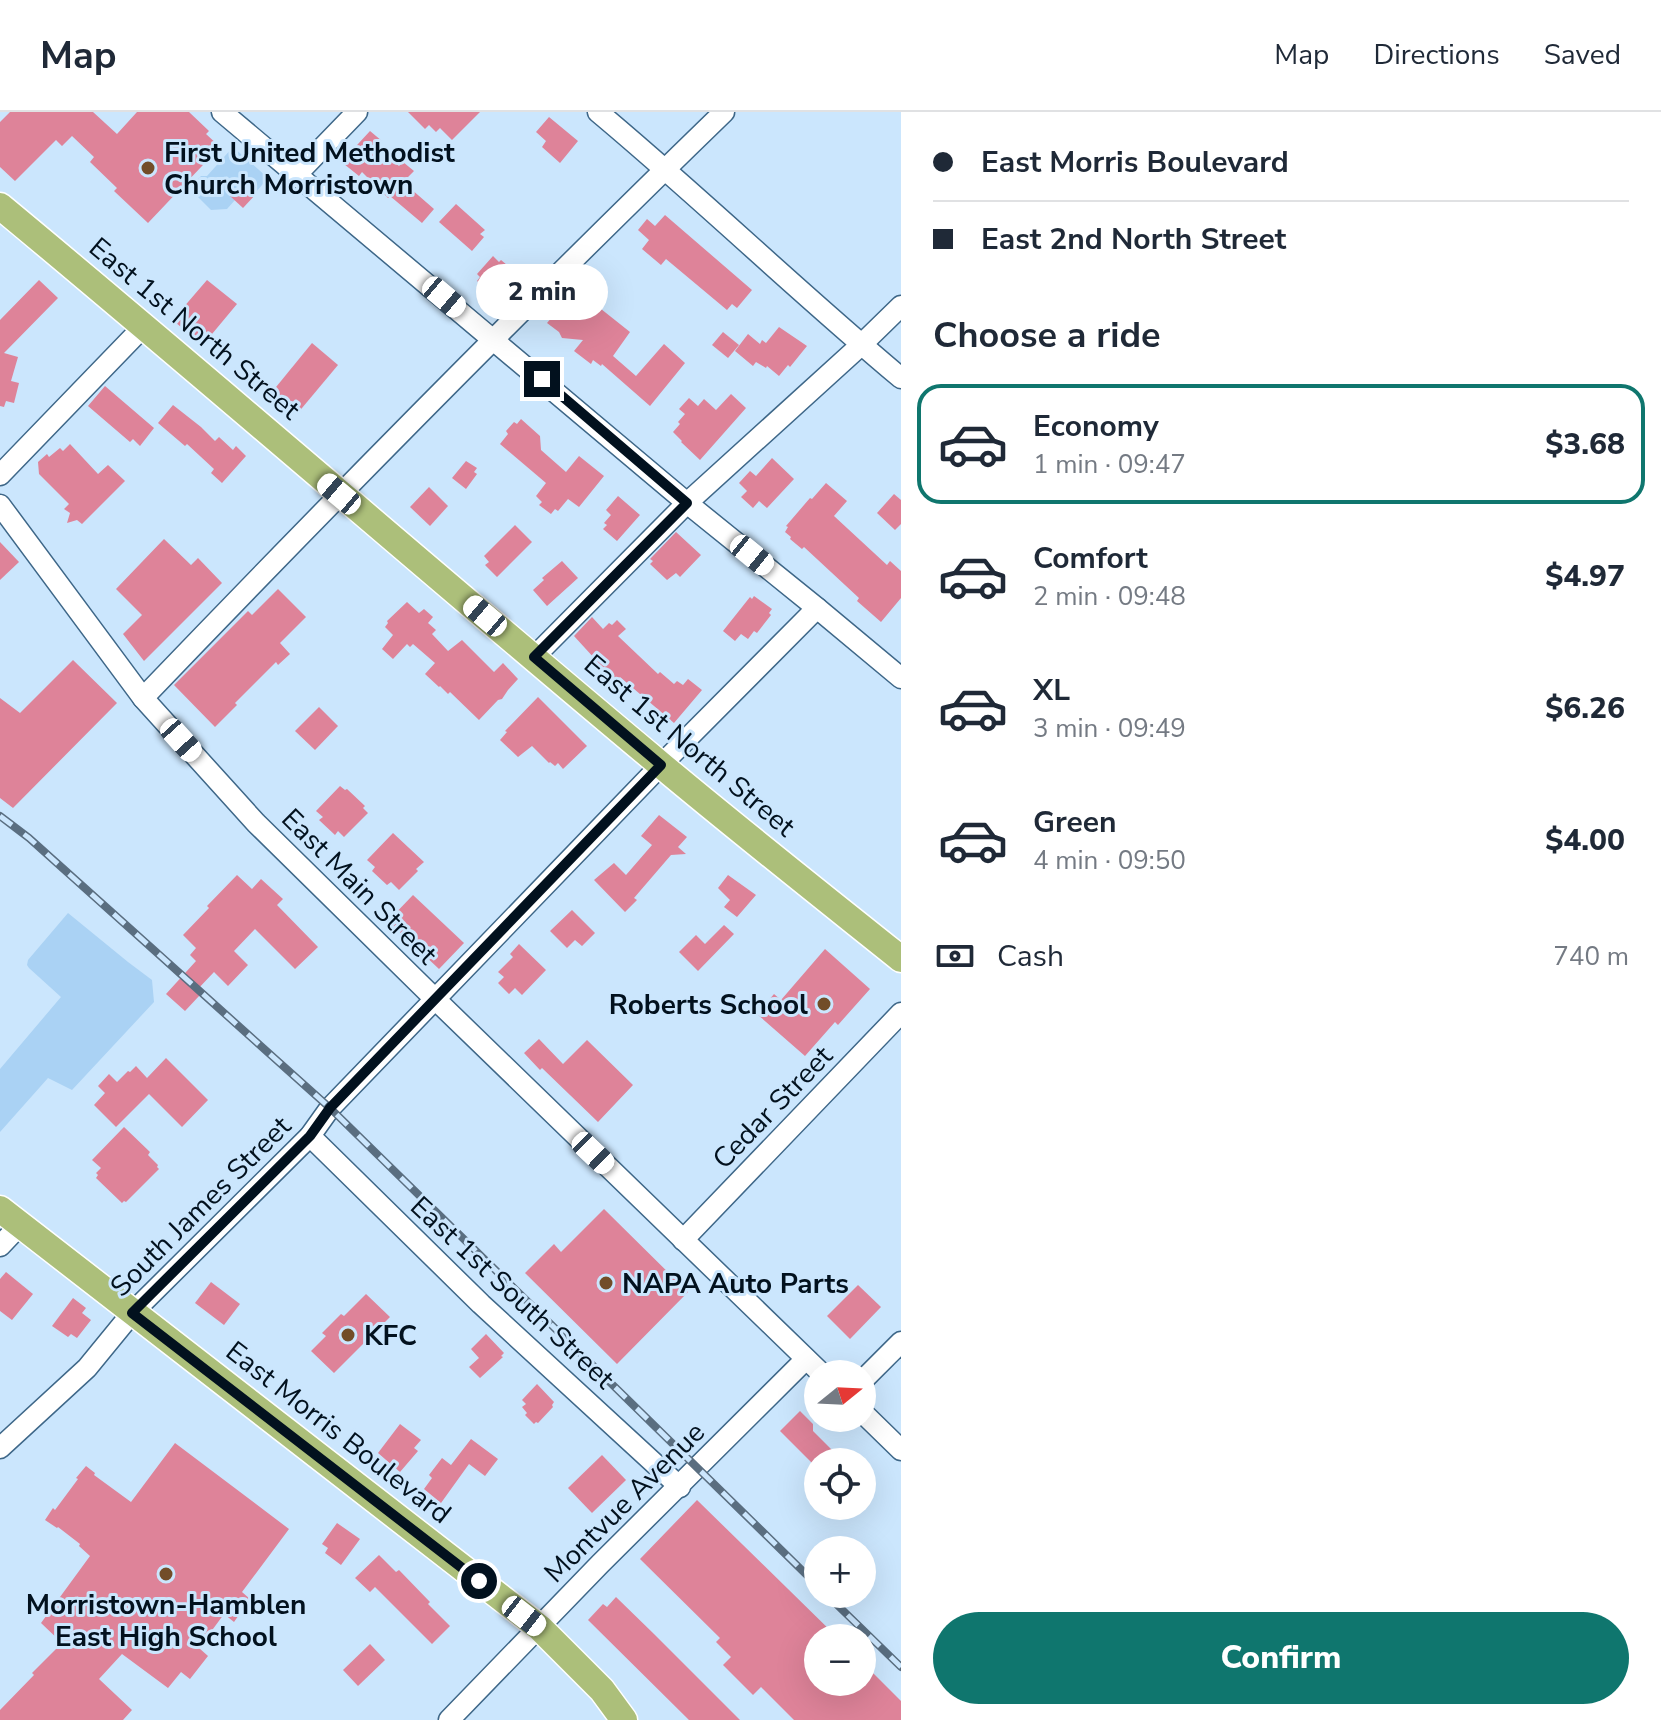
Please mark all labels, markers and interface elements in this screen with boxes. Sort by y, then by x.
text: Map [40,30,117,81]
text: Map [1274,36,1329,74]
text: Directions [1373,36,1500,74]
text: Saved [1544,36,1621,74]
place label: First United Methodist Church Morristown [164,134,455,204]
text: East Morris Boulevard [981,142,1289,183]
marker: First United Methodist Church Morristown [139,159,157,177]
text: East 2nd North Street [981,219,1286,260]
street label: East 1st North Street [81,229,308,429]
callout: 2 min [476,263,608,319]
car [418,272,470,322]
text: 2 min [508,274,576,309]
text: Choose a ride [933,311,1161,360]
route end [524,361,560,397]
text: Economy [1033,406,1159,447]
icon: car [937,408,1009,480]
text: $3.68 [1545,424,1625,465]
text: 1 min · 09:47 [1033,447,1186,482]
car [313,469,365,519]
car [726,531,778,579]
text: Comfort [1033,538,1148,579]
icon: car [937,540,1009,612]
text: $4.97 [1545,556,1625,597]
text: 2 min · 09:48 [1033,579,1186,614]
car [459,591,511,641]
street label: East 1st North Street [576,646,803,846]
text: XL [1033,670,1070,711]
icon: car [937,672,1009,744]
text: $6.26 [1545,688,1625,729]
text: 3 min · 09:49 [1033,711,1186,746]
car [156,714,206,766]
street label: East Main Street [273,800,446,973]
text: Green [1033,802,1117,843]
icon: car [937,804,1009,876]
text: $4.00 [1545,820,1625,861]
text: 4 min · 09:50 [1033,843,1186,878]
icon: cash [933,934,977,978]
text: Cash [997,936,1064,977]
text: 740 m [1553,939,1629,974]
place label: Roberts School [609,986,808,1024]
marker: Roberts School [815,995,833,1013]
street label: Cedar Street [704,1038,841,1178]
street label: South James Street [102,1108,300,1305]
car [567,1128,619,1178]
street label: East 1st South Street [402,1188,623,1398]
place label: NAPA Auto Parts [622,1265,849,1303]
marker: NAPA Auto Parts [597,1274,615,1292]
place label: KFC [364,1317,417,1355]
marker: KFC [339,1326,357,1344]
street label: East Morris Boulevard [218,1333,459,1533]
north arrow [804,1360,876,1432]
map controls [804,1360,876,1696]
street label: Montvue Avenue [536,1414,713,1591]
button: locate [804,1448,876,1520]
button: + [804,1536,876,1608]
route start [461,1563,497,1599]
marker: Morristown-Hamblen East High School [157,1565,175,1583]
place label: Morristown-Hamblen East High School [26,1586,306,1656]
car [498,1592,550,1640]
button: Confirm [933,1612,1629,1704]
button: − [804,1624,876,1696]

